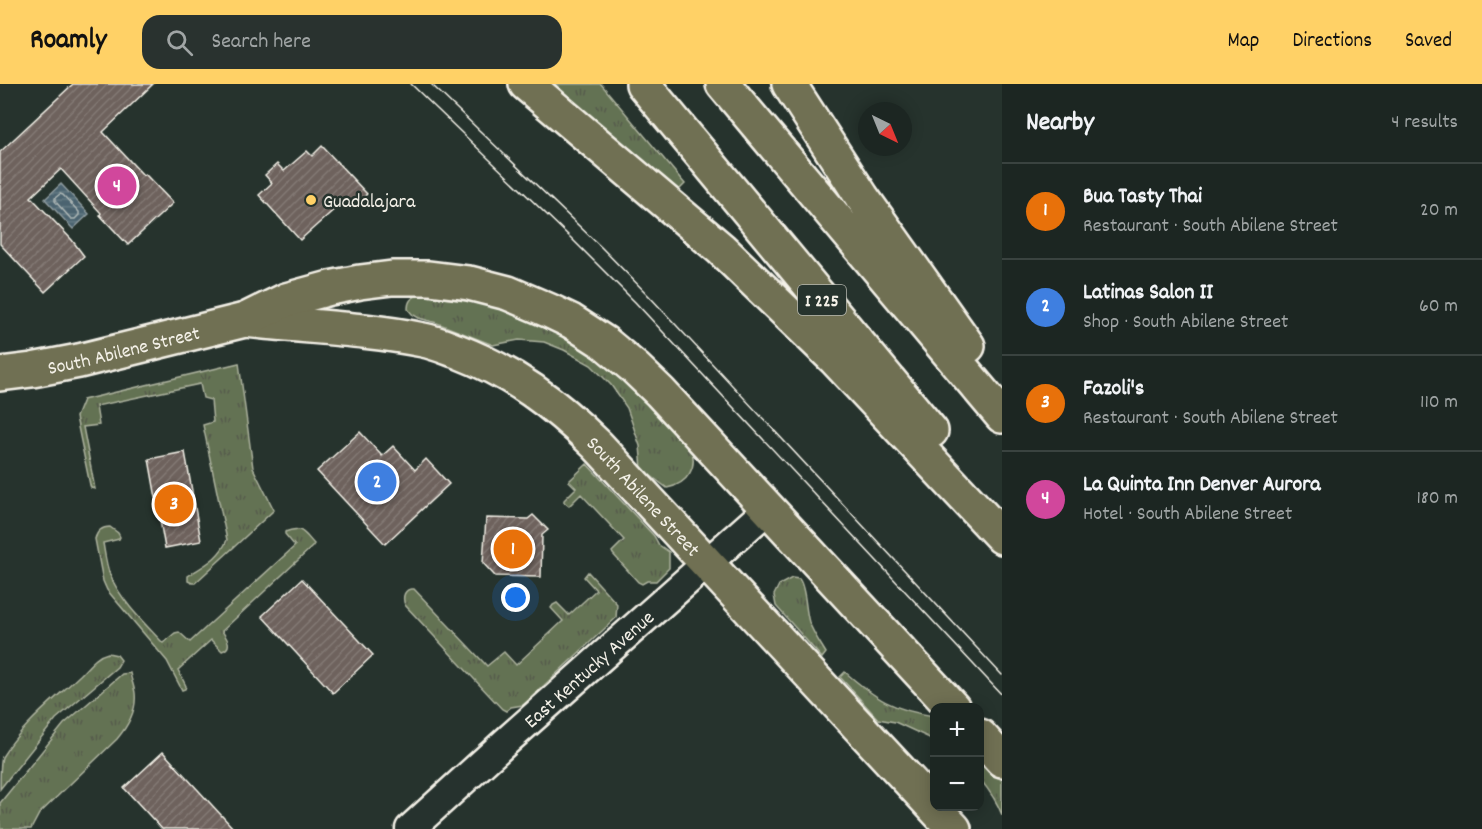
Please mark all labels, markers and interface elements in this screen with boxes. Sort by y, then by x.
search box [142,15,562,69]
text: Roamly [30,22,106,62]
icon: search [163,26,196,59]
text: Search here [211,27,311,58]
text: Map [1228,27,1259,57]
text: Directions [1292,27,1372,57]
text: Saved [1405,27,1452,57]
north arrow [858,102,912,156]
text: Nearby [1026,105,1094,142]
text: 4 results [1391,109,1458,137]
pin: 4 [98,164,136,208]
text: Bua Tasty Thai [1083,182,1202,213]
place label: Guadalajara [323,189,416,217]
marker: Guadalajara [304,193,318,207]
text: 1 [1043,197,1048,225]
text: 20 m [1420,197,1458,225]
text: Restaurant · South Abilene Street [1083,213,1338,241]
text: Latinas Salon II [1083,278,1213,309]
road number: I 225 [798,285,846,315]
text: 2 [1041,293,1050,321]
text: 60 m [1419,293,1458,321]
text: Shop · South Abilene Street [1083,309,1288,337]
street label: South Abilene Street [46,321,203,384]
text: Fazoli's [1083,374,1144,405]
text: 3 [1041,389,1050,417]
text: 110 m [1420,389,1458,417]
text: Restaurant · South Abilene Street [1083,405,1338,433]
street label: South Abilene Street [579,431,705,564]
pin: 2 [358,460,397,504]
text: La Quinta Inn Denver Aurora [1083,470,1321,501]
pin: 3 [154,482,194,526]
text: 4 [1041,485,1050,513]
text: 180 m [1416,485,1458,513]
text: Hotel · South Abilene Street [1083,501,1292,529]
pin: 1 [494,526,532,572]
your location [501,583,530,612]
street label: East Kentucky Avenue [519,605,662,736]
map controls [930,703,984,811]
button: + [930,703,984,757]
button: − [930,757,984,811]

